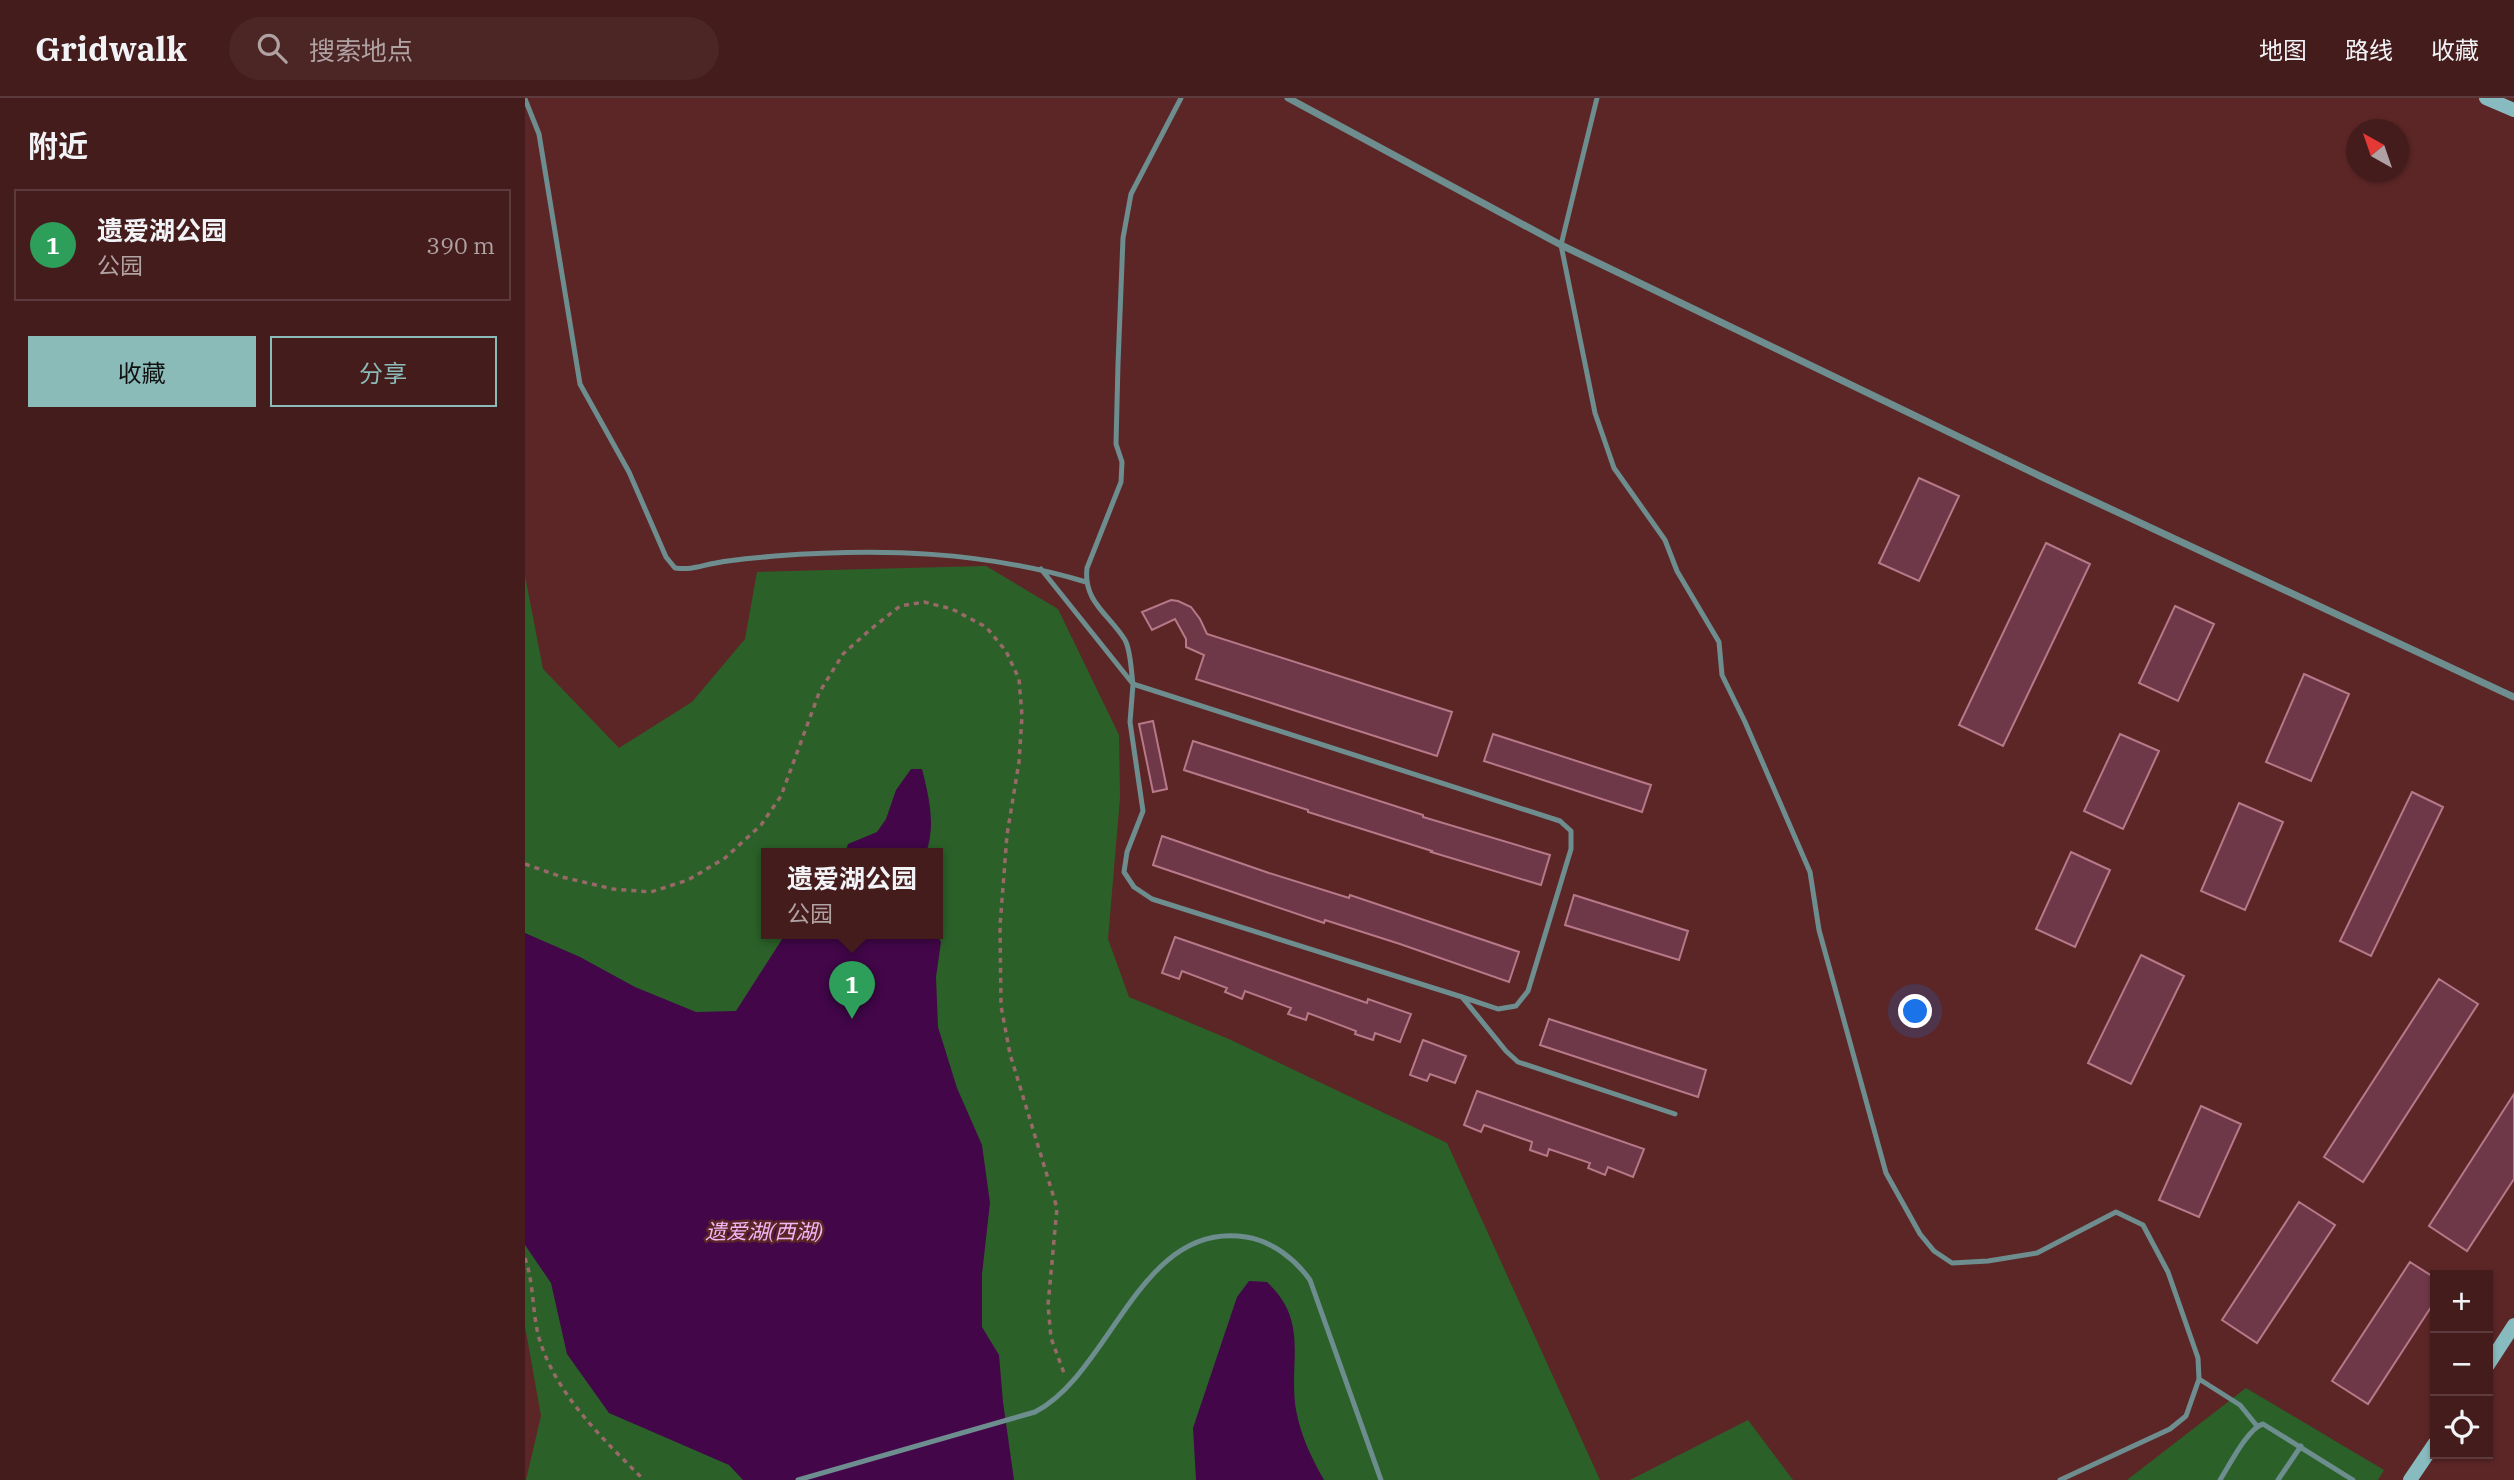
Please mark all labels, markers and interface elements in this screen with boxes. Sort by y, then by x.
search box [229,17,719,80]
text: Gridwalk [35,27,187,70]
icon: search [253,29,291,67]
text: 搜索地点 [309,33,413,67]
text: 地图 [2259,34,2307,66]
text: 路线 [2345,34,2393,66]
text: 收藏 [2431,34,2479,66]
north arrow [2346,119,2409,182]
text: 附近 [28,126,88,165]
text: 遗爱湖公园 [97,213,227,247]
text: 1 [46,230,60,260]
text: 390 m [426,230,495,260]
text: 公园 [97,250,143,280]
button: 收藏 [28,336,256,407]
button: 分享 [270,336,497,407]
popup [761,848,943,939]
text: 遗爱湖公园 [787,861,917,895]
text: 公园 [787,898,833,928]
pin: 1 [829,961,875,1019]
your location [1898,994,1932,1028]
water label: 遗爱湖(西湖) [705,1217,823,1245]
map controls [2430,1270,2493,1459]
button: + [2430,1270,2493,1333]
button: − [2430,1333,2493,1396]
button: locate [2430,1396,2493,1459]

